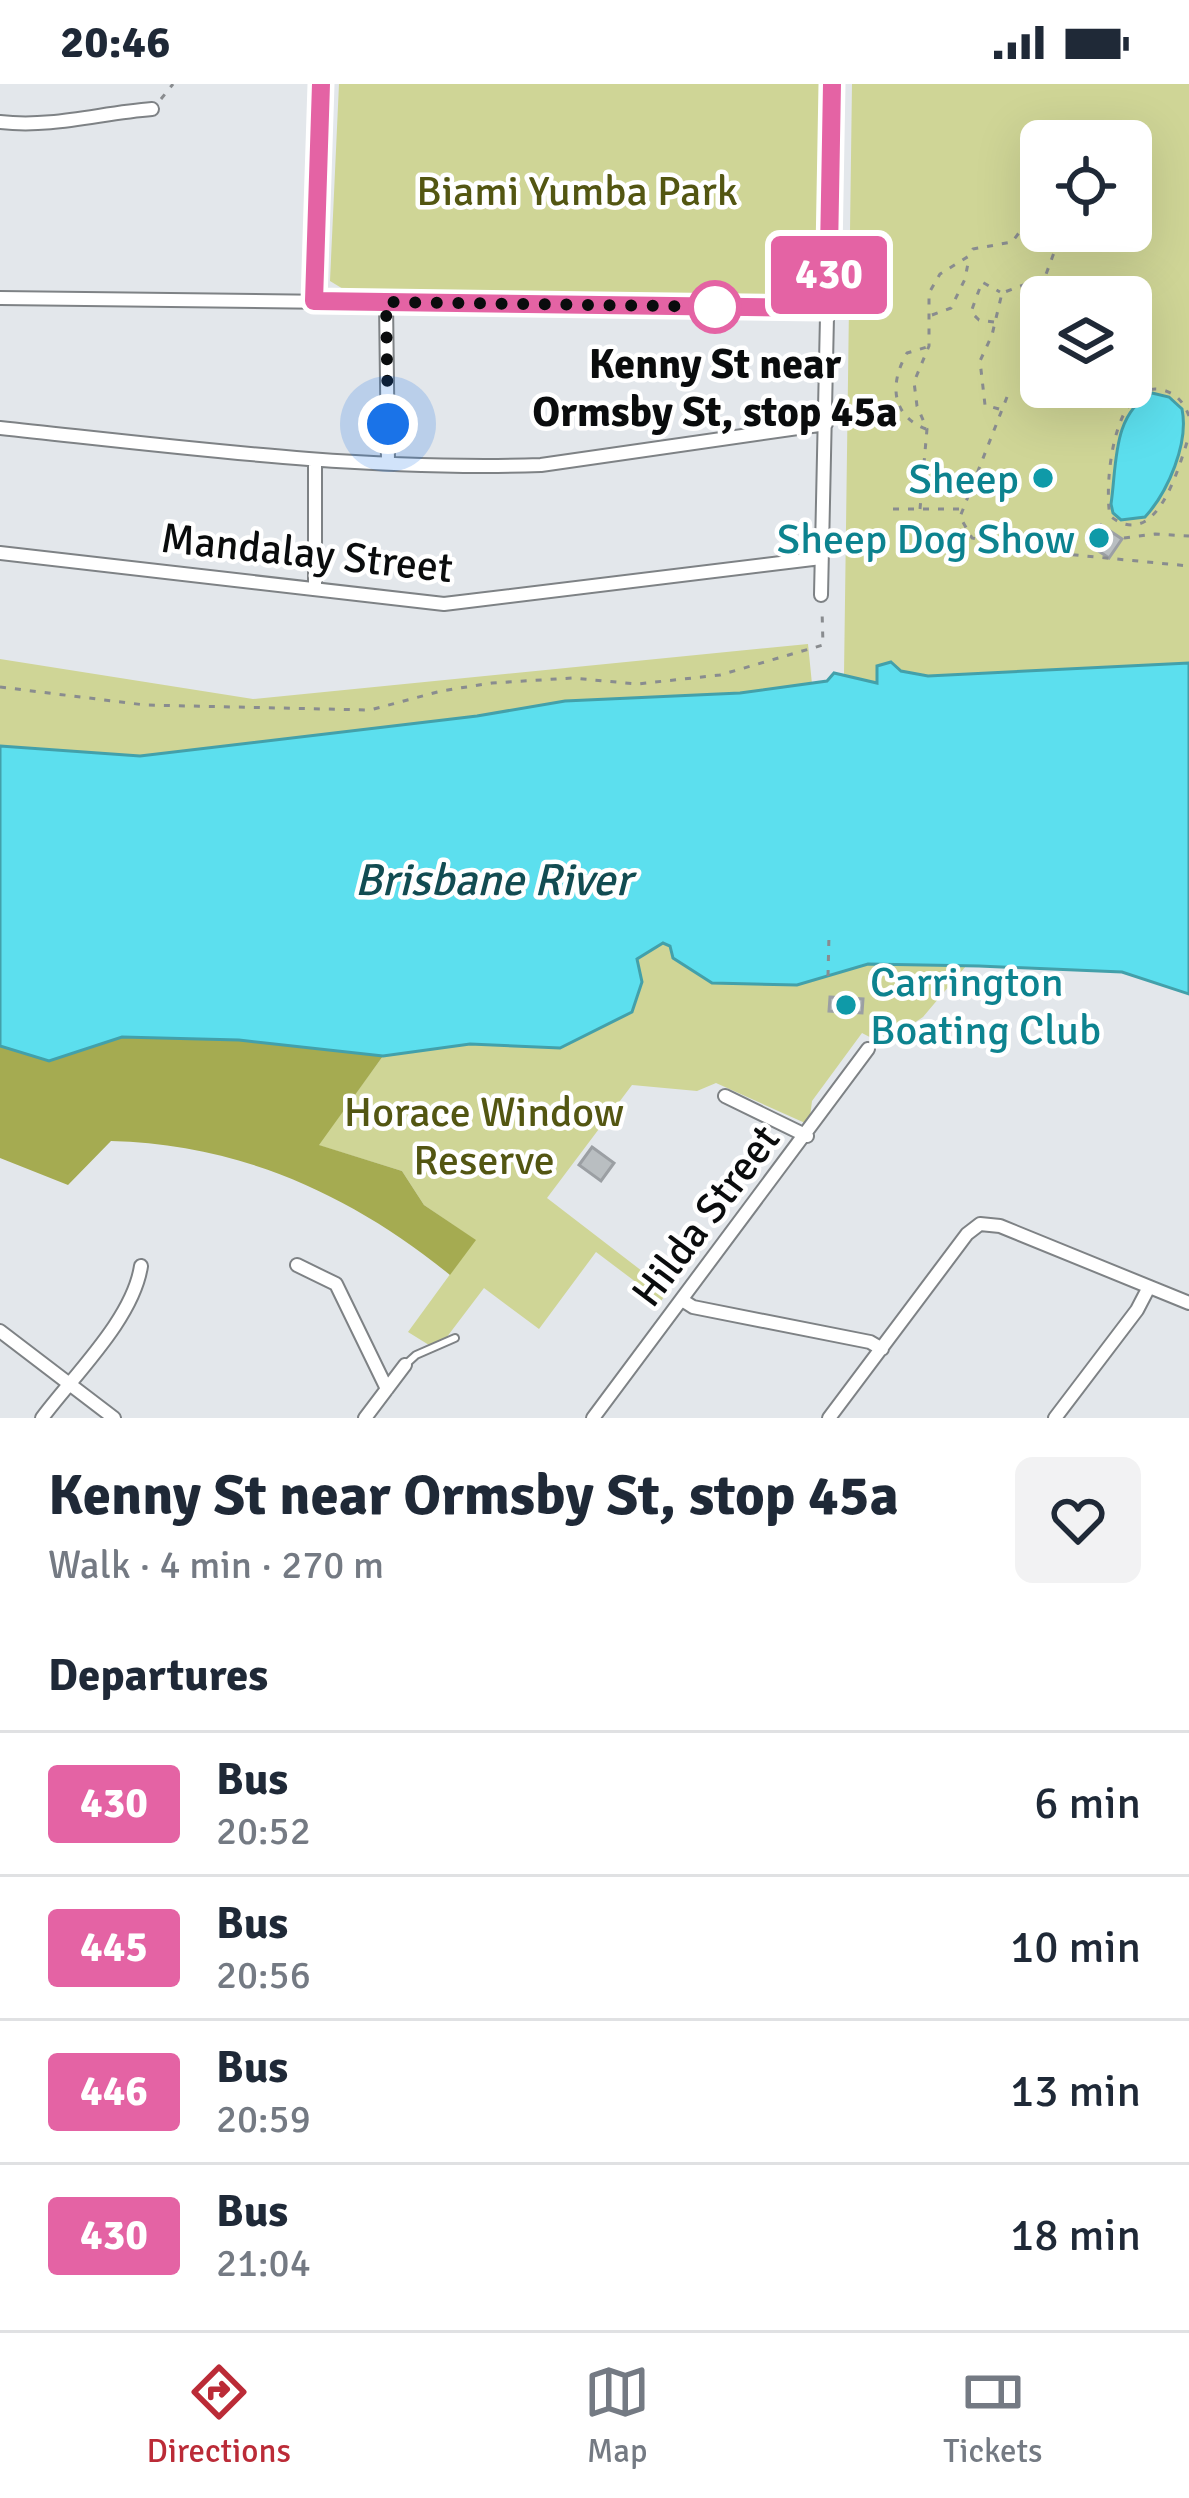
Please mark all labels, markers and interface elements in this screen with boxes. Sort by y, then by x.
text: 20:46 [60,15,170,70]
map controls [1020,120,1152,408]
button: locate [1020,120,1152,252]
park label: Biami Yumba Park [416,166,738,217]
line badge: 430 [760,236,898,314]
text: 430 [795,249,863,300]
button: layers [1020,276,1152,408]
marker: Kenny St near Ormsby St, stop 45a [690,282,740,332]
place label: Kenny St near Ormsby St, stop 45a [532,339,898,438]
your location [358,394,418,454]
place label: Sheep [908,454,1019,505]
marker: Sheep [1030,465,1056,491]
street label: Mandalay Street [158,513,455,594]
place label: Sheep Dog Show [777,514,1075,565]
marker: Sheep Dog Show [1086,525,1112,551]
water label: Brisbane River [354,853,637,908]
place label: Carrington Boating Club [870,957,1101,1056]
marker: Carrington Boating Club [833,992,859,1018]
park label: Horace Window Reserve [344,1087,624,1186]
street label: Hilda Street [621,1115,791,1317]
button: heart [1015,1457,1141,1583]
text: Kenny St near Ormsby St, stop 45a [48,1460,899,1531]
text: Walk · 4 min · 270 m [48,1541,384,1589]
text: Departures [48,1648,268,1703]
text: Bus [216,1752,288,1807]
text: 6 min [1034,1776,1141,1831]
text: 430 [80,1778,148,1829]
text: 20:52 [216,1807,311,1855]
text: Bus [216,1896,288,1951]
text: 10 min [1010,1920,1141,1975]
text: 445 [80,1922,148,1973]
text: 20:56 [216,1951,311,1999]
text: Bus [216,2040,288,2095]
text: 13 min [1010,2064,1141,2119]
text: 446 [80,2066,148,2117]
text: 20:59 [216,2095,311,2143]
text: Bus [216,2184,288,2239]
text: 18 min [1010,2208,1141,2263]
text: 430 [80,2210,148,2261]
text: 21:04 [216,2239,311,2287]
tab: Directions [147,2359,291,2472]
tab: Map [584,2359,650,2472]
tab: Tickets [943,2359,1042,2472]

